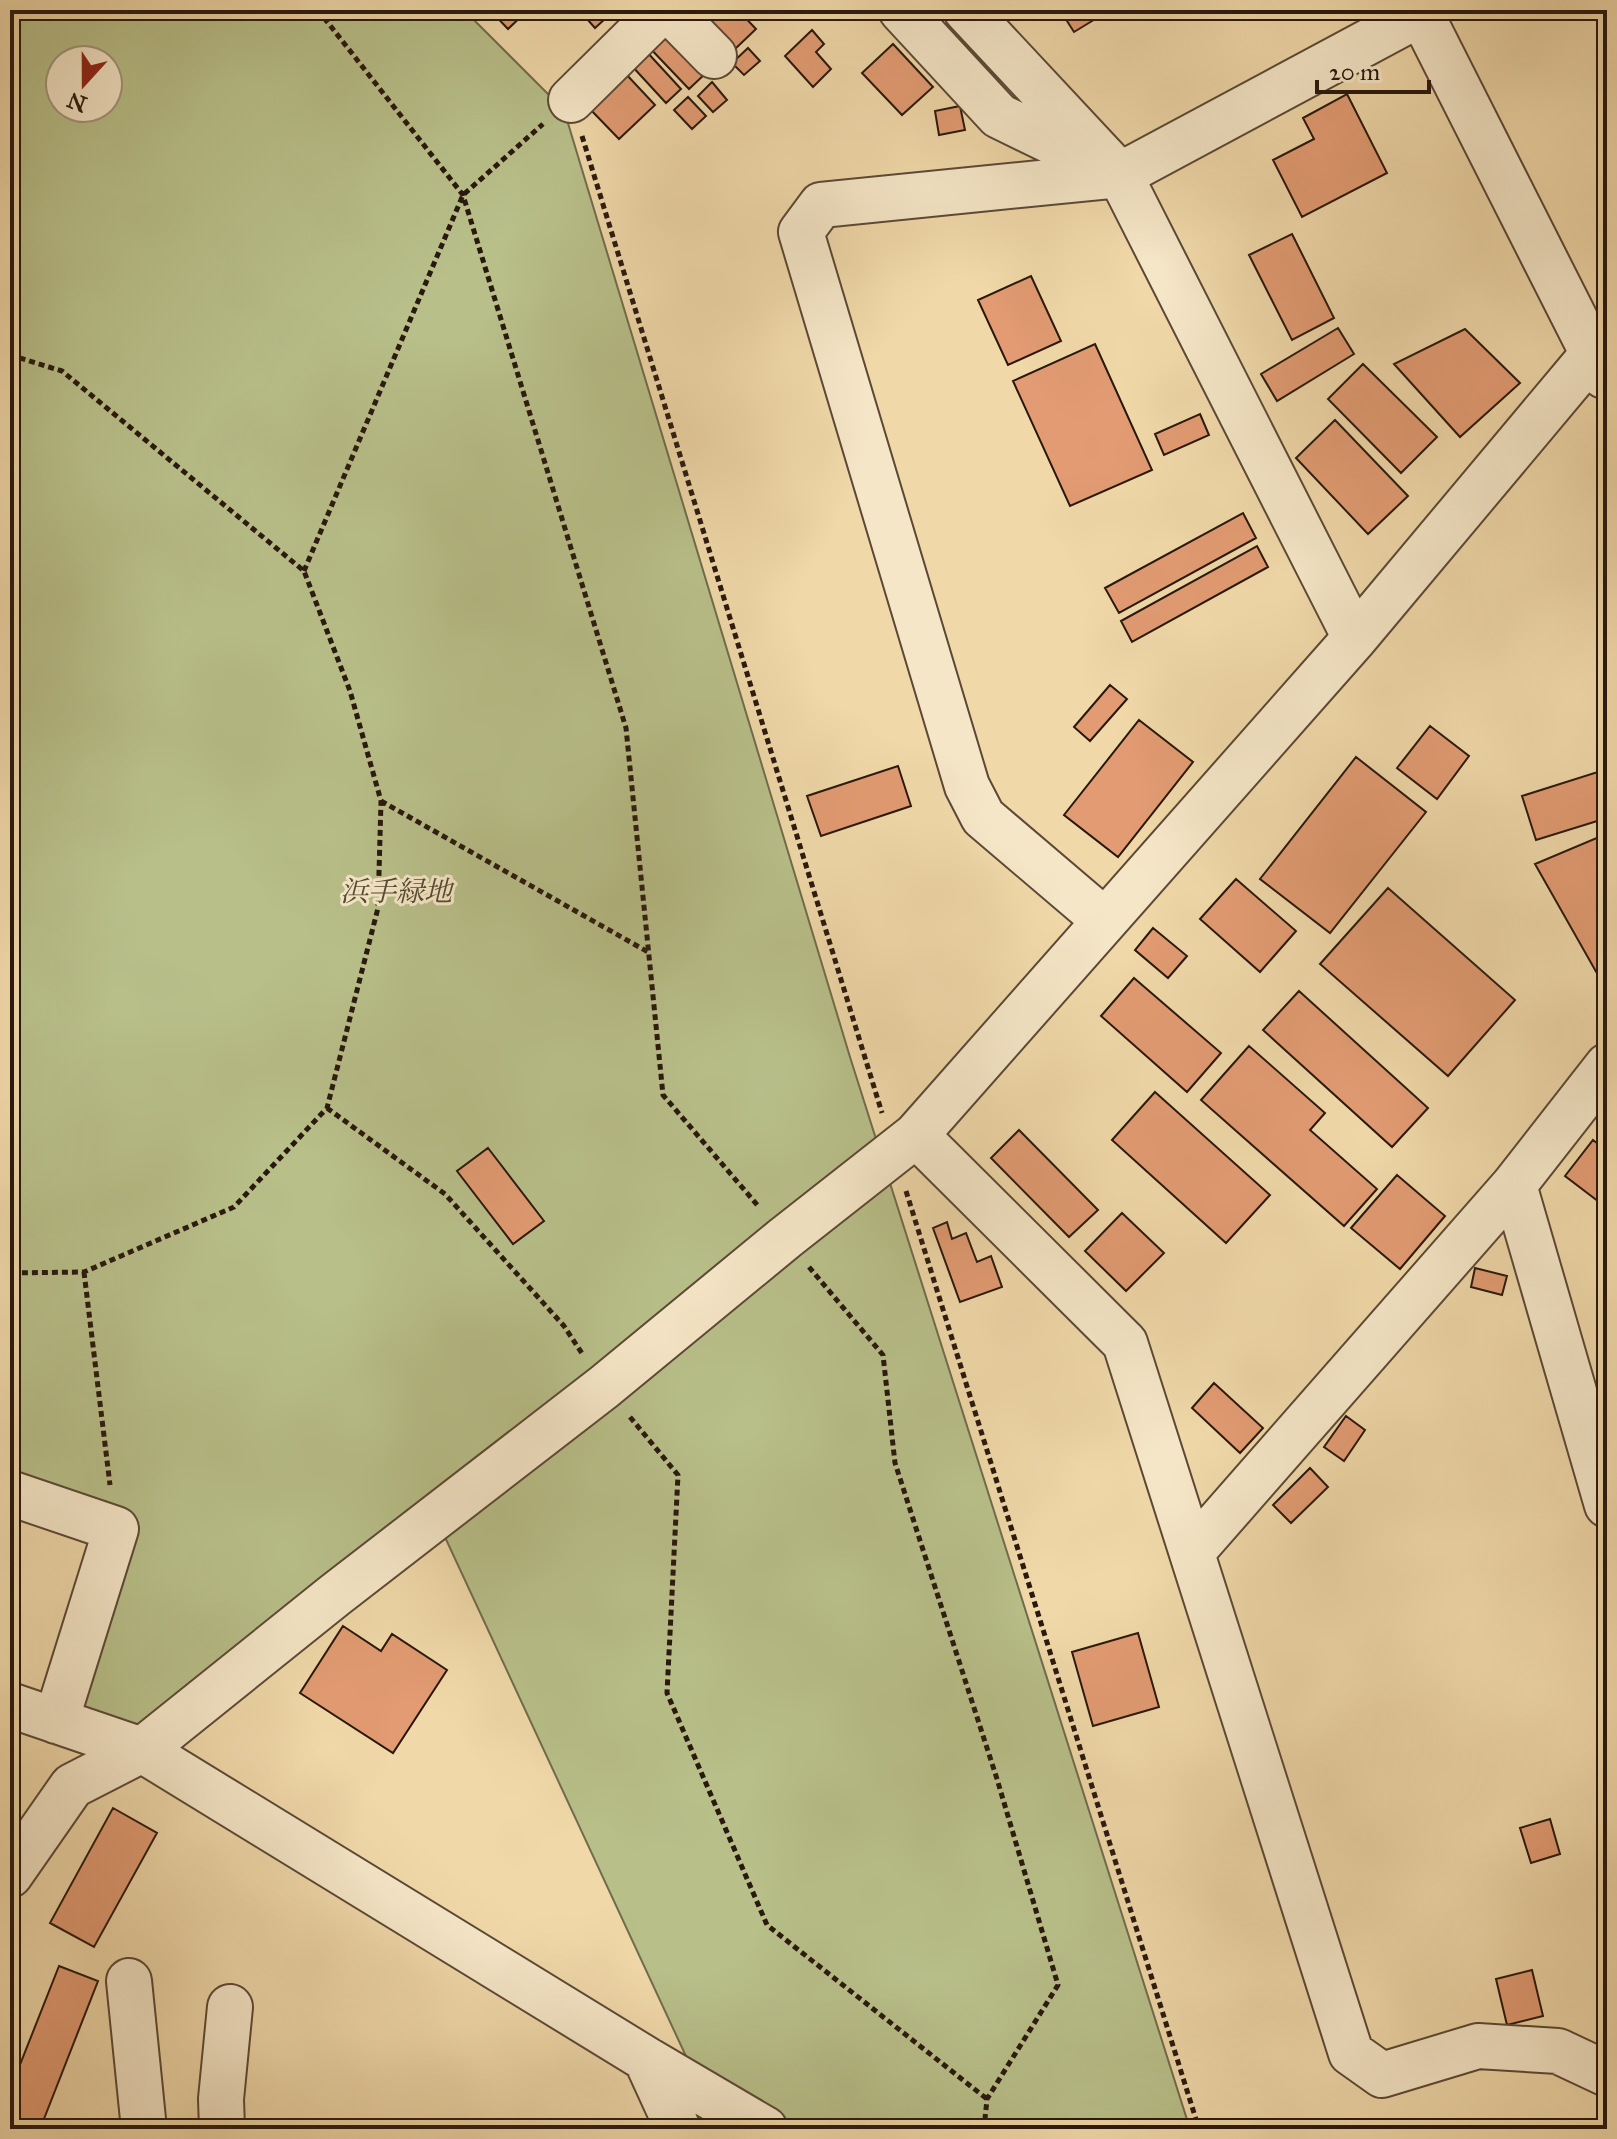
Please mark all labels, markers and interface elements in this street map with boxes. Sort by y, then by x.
north arrow [44,44,124,124]
scale bar [1317,44,1429,94]
text: 20 m [1329,57,1380,87]
text: N [63,86,91,118]
park label: 浜手緑地 [340,874,455,909]

